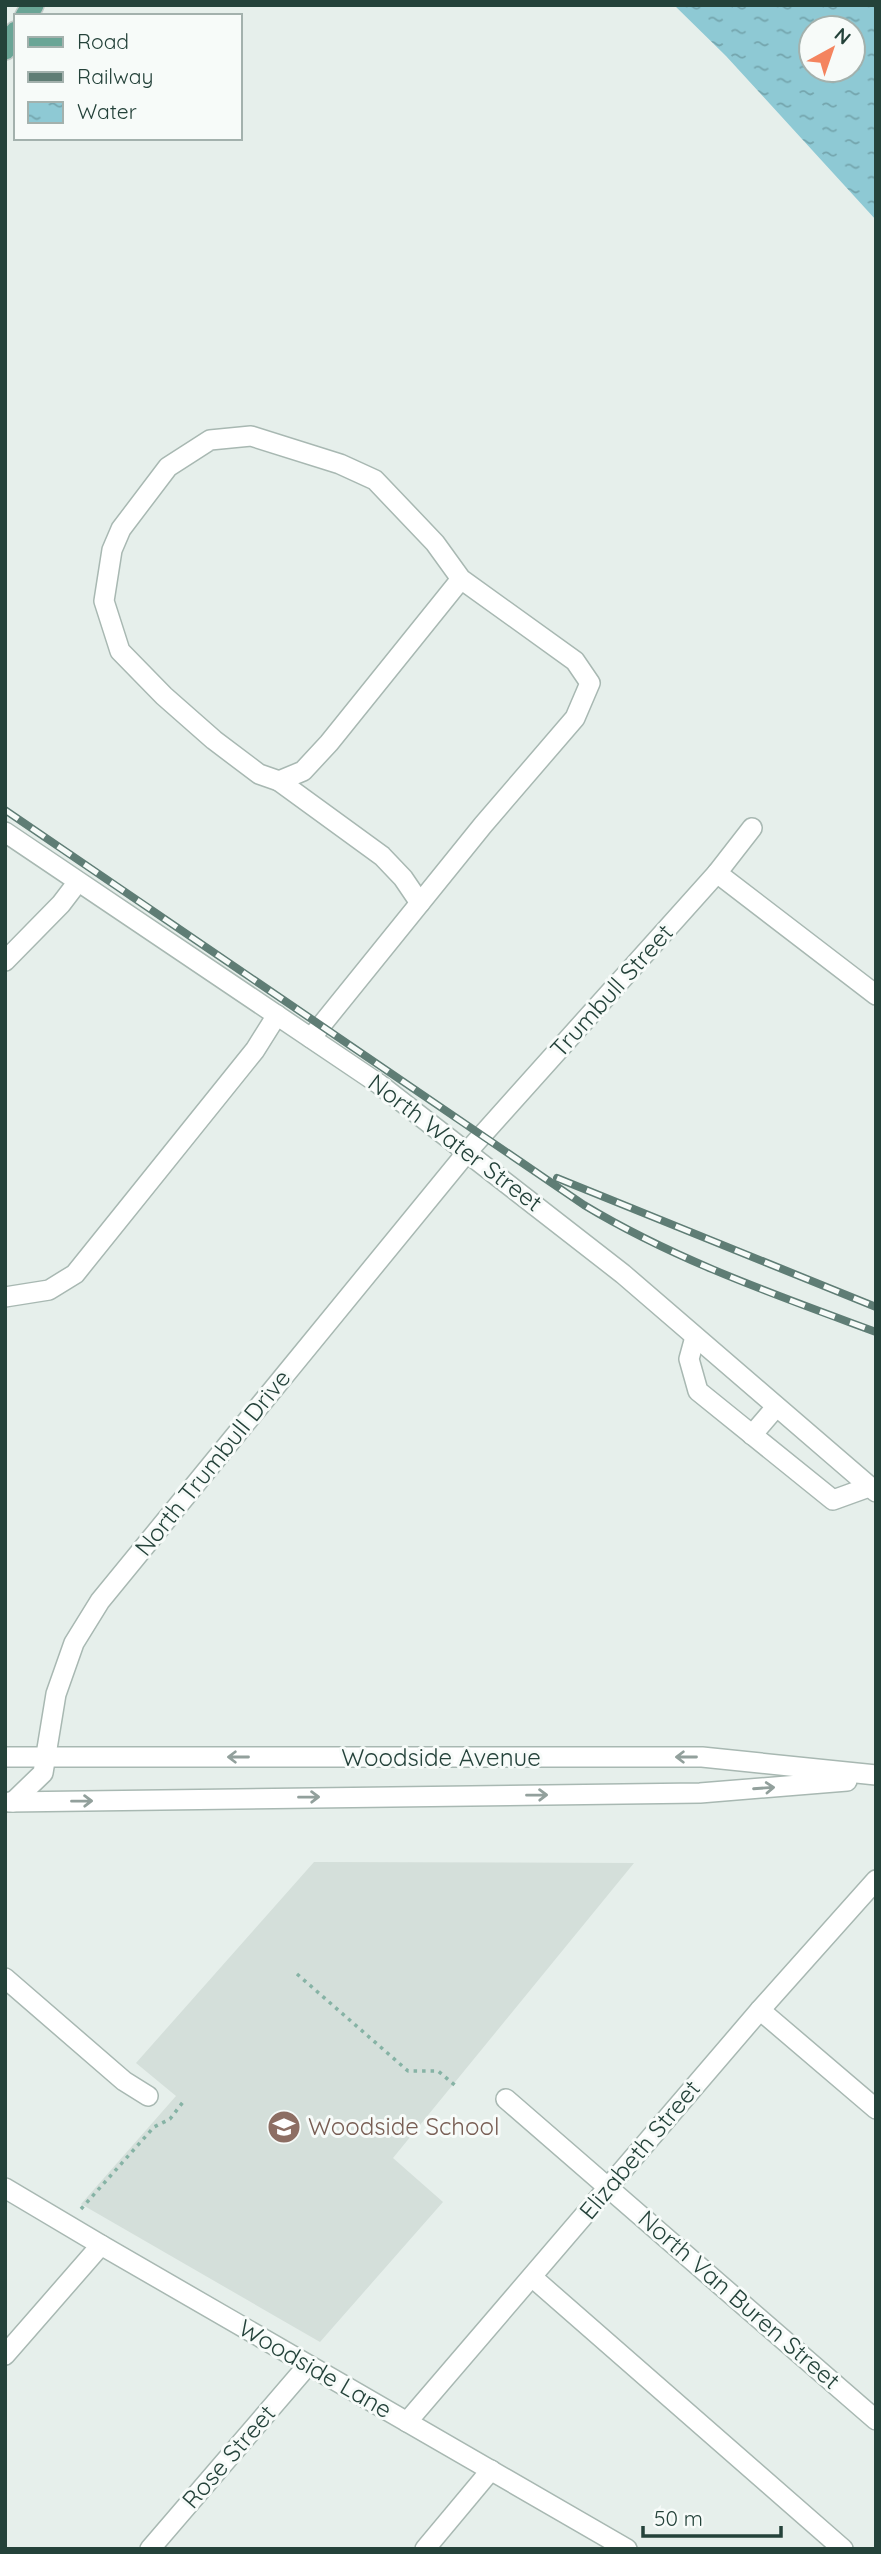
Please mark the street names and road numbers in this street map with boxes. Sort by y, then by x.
street label: Trumbull Street [543,917,679,1063]
street label: North Water Street [363,1067,548,1217]
street label: North Trumbull Drive [128,1363,297,1562]
street label: Woodside Avenue [341,1742,541,1772]
street label: Elizabeth Street [572,2074,706,2225]
street label: North Van Buren Street [633,2203,847,2395]
street label: Woodside Lane [233,2312,398,2424]
street label: Rose Street [175,2398,281,2514]

